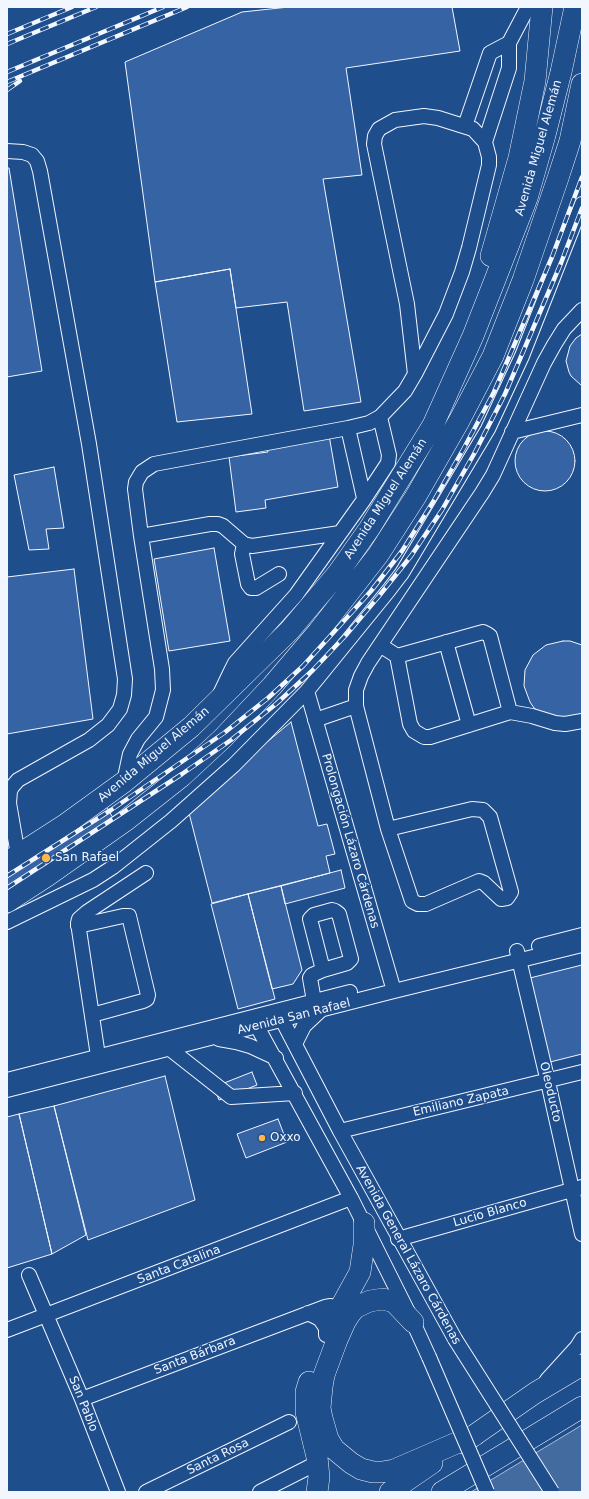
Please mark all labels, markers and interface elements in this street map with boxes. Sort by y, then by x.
street label: Avenida Miguel Alemán [513,78,565,218]
street label: Avenida Miguel Alemán [342,436,430,562]
street label: Avenida Miguel Alemán [95,704,213,806]
street label: Prolongación Lázaro Cárdenas [318,752,382,930]
place label: San Rafael [55,851,119,865]
marker: San Rafael [40,852,52,864]
street label: Avenida San Rafael [236,996,352,1038]
street label: Oleoducto [536,1060,564,1124]
street label: Emiliano Zapata [412,1084,510,1120]
place label: Oxxo [270,1131,301,1145]
marker: Oxxo [257,1133,267,1143]
street label: Avenida General Lázaro Cárdenas [352,1163,464,1347]
street label: Lucio Blanco [452,1196,528,1230]
street label: Santa Catalina [135,1243,223,1287]
street label: Santa Bárbara [152,1334,238,1378]
street label: San Pablo [65,1374,101,1434]
street label: Santa Rosa [185,1436,251,1478]

